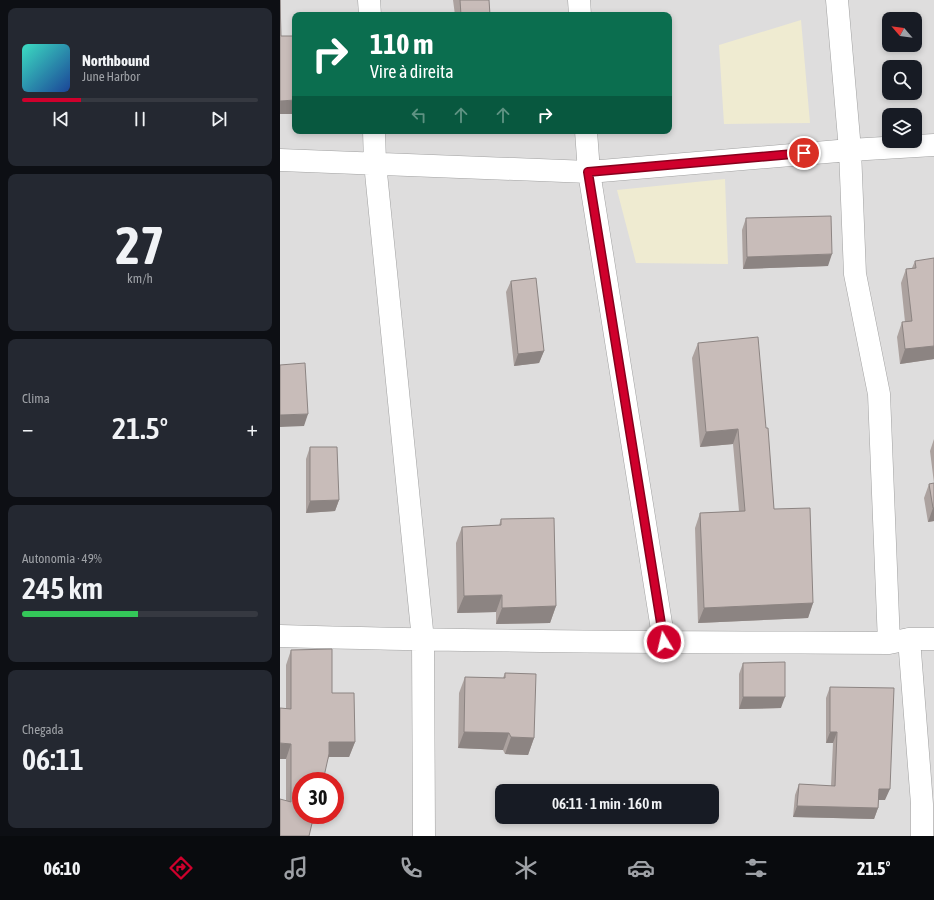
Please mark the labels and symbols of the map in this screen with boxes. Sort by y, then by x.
north arrow [882,12,922,52]
pin [787,136,821,170]
position arrow [643,621,685,663]
speed limit sign: 30 [292,772,344,824]

